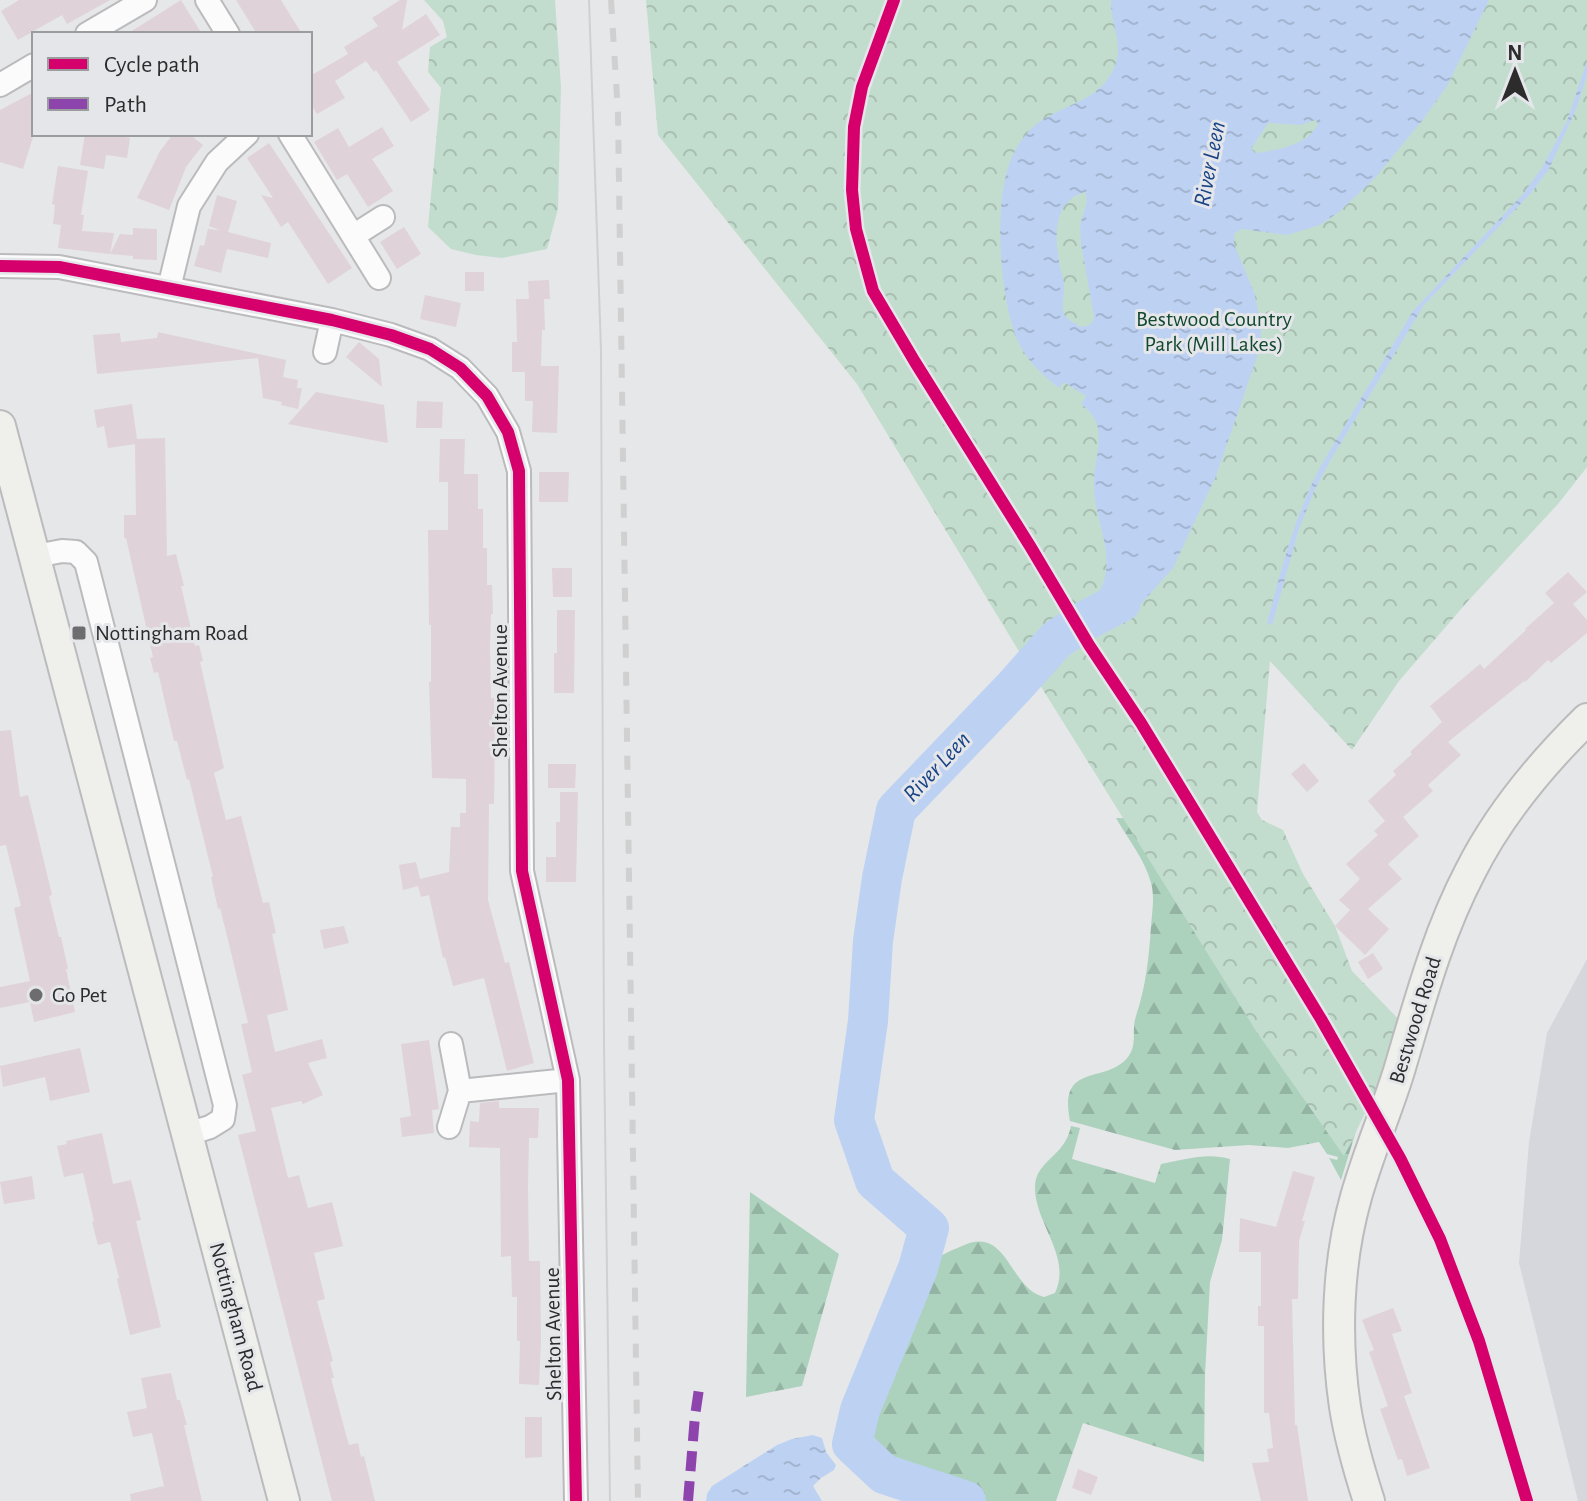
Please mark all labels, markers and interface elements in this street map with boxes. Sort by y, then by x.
legend [32,32,312,136]
north arrow [1475,32,1555,112]
text: N [1507,42,1523,64]
text: Cycle path [104,53,200,77]
text: Path [104,93,147,117]
water label: River Leen [1190,119,1230,209]
park label: Bestwood Country Park (Mill Lakes) [1136,308,1293,355]
place label: Nottingham Road [95,622,248,644]
marker: Nottingham Road [70,624,88,642]
street label: Shelton Avenue [489,624,511,758]
water label: River Leen [899,727,975,807]
street label: Bestwood Road [1385,954,1445,1086]
place label: Go Pet [52,984,107,1006]
marker: Go Pet [27,986,45,1004]
street label: Nottingham Road [206,1240,266,1394]
street label: Shelton Avenue [541,1267,565,1401]

